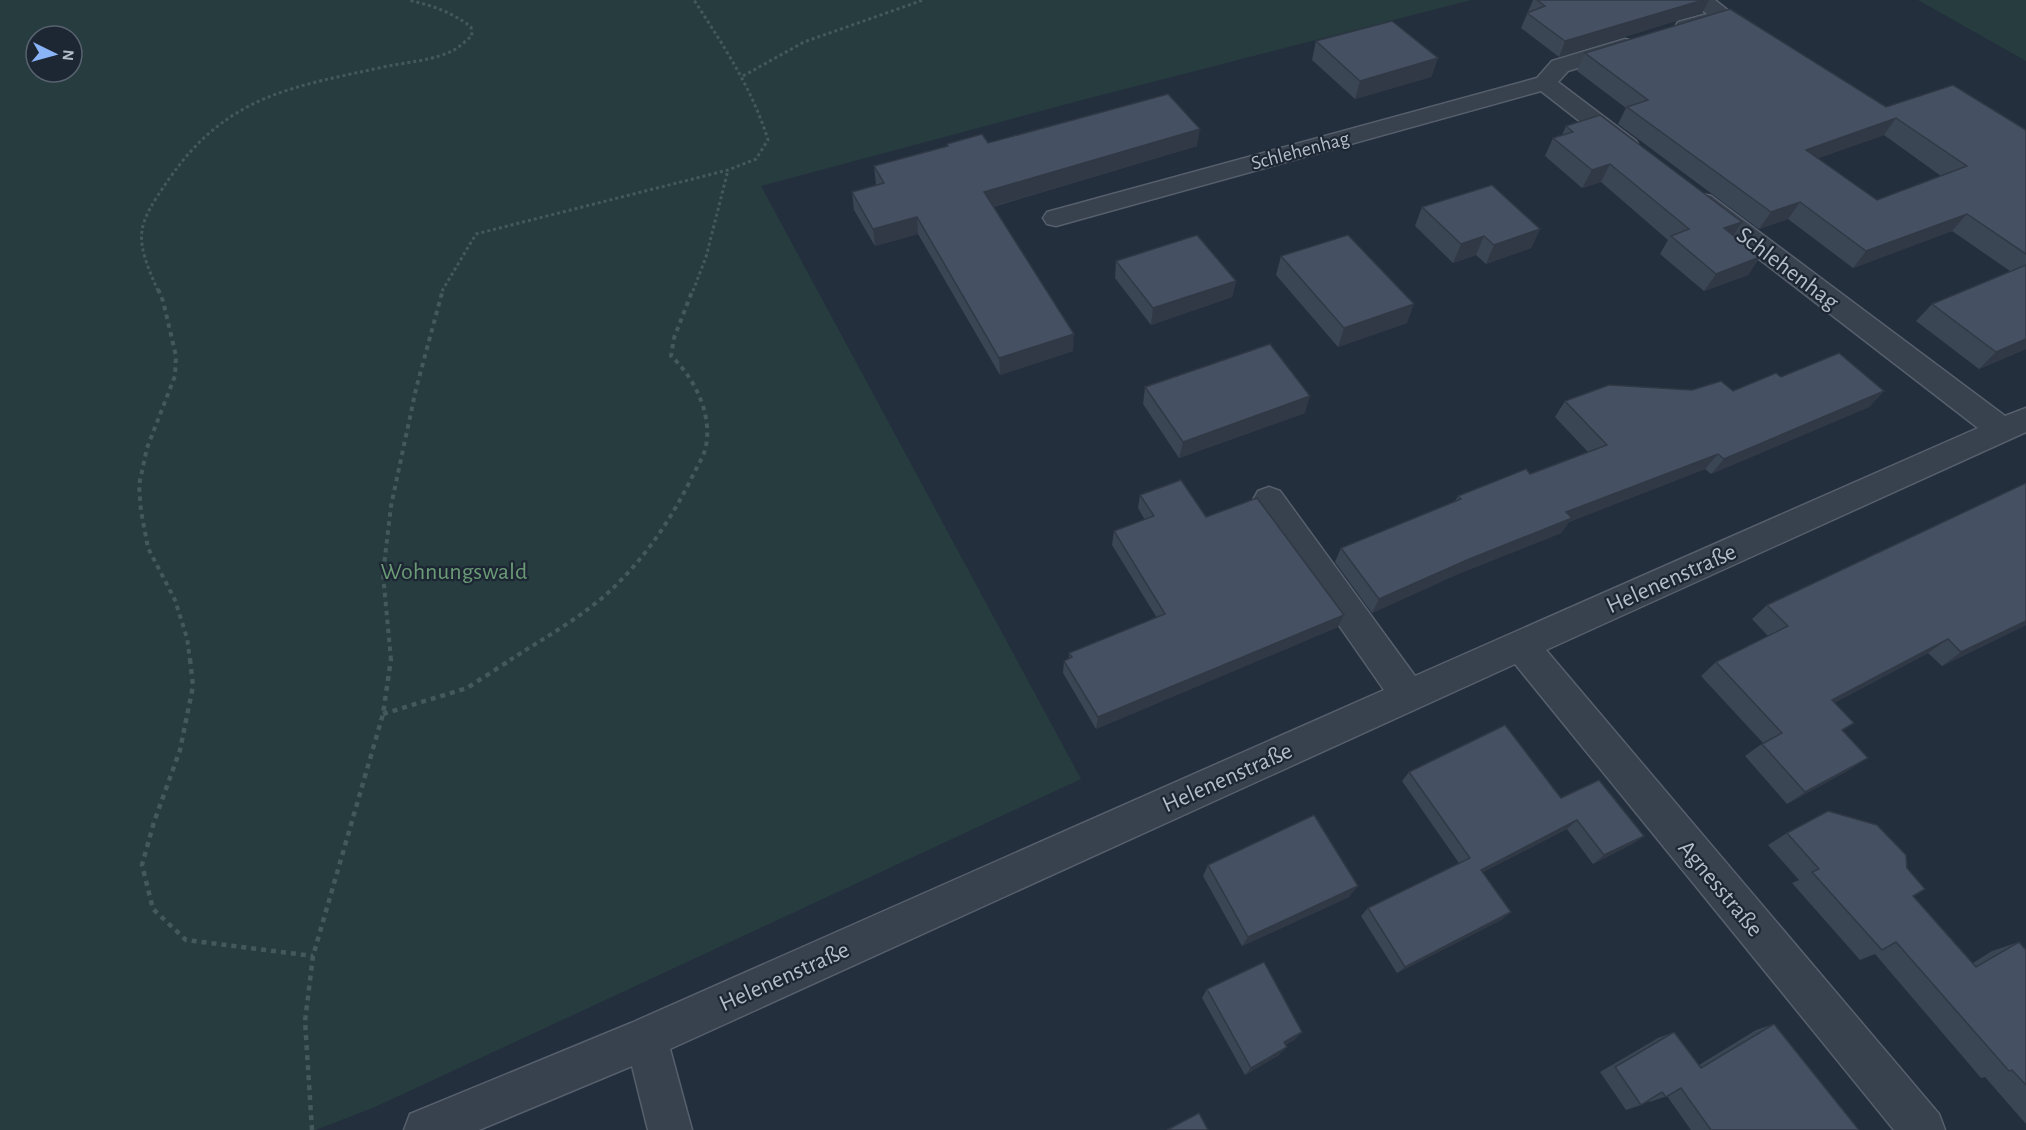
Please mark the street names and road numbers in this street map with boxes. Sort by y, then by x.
street label: Schlehenhag [1249,128,1352,174]
street label: Schlehenhag [1732,223,1843,315]
street label: Helenenstraße [1603,540,1740,618]
street label: Helenenstraße [1159,739,1296,817]
street label: Agnesstraße [1673,836,1767,941]
street label: Helenenstraße [716,938,853,1016]

